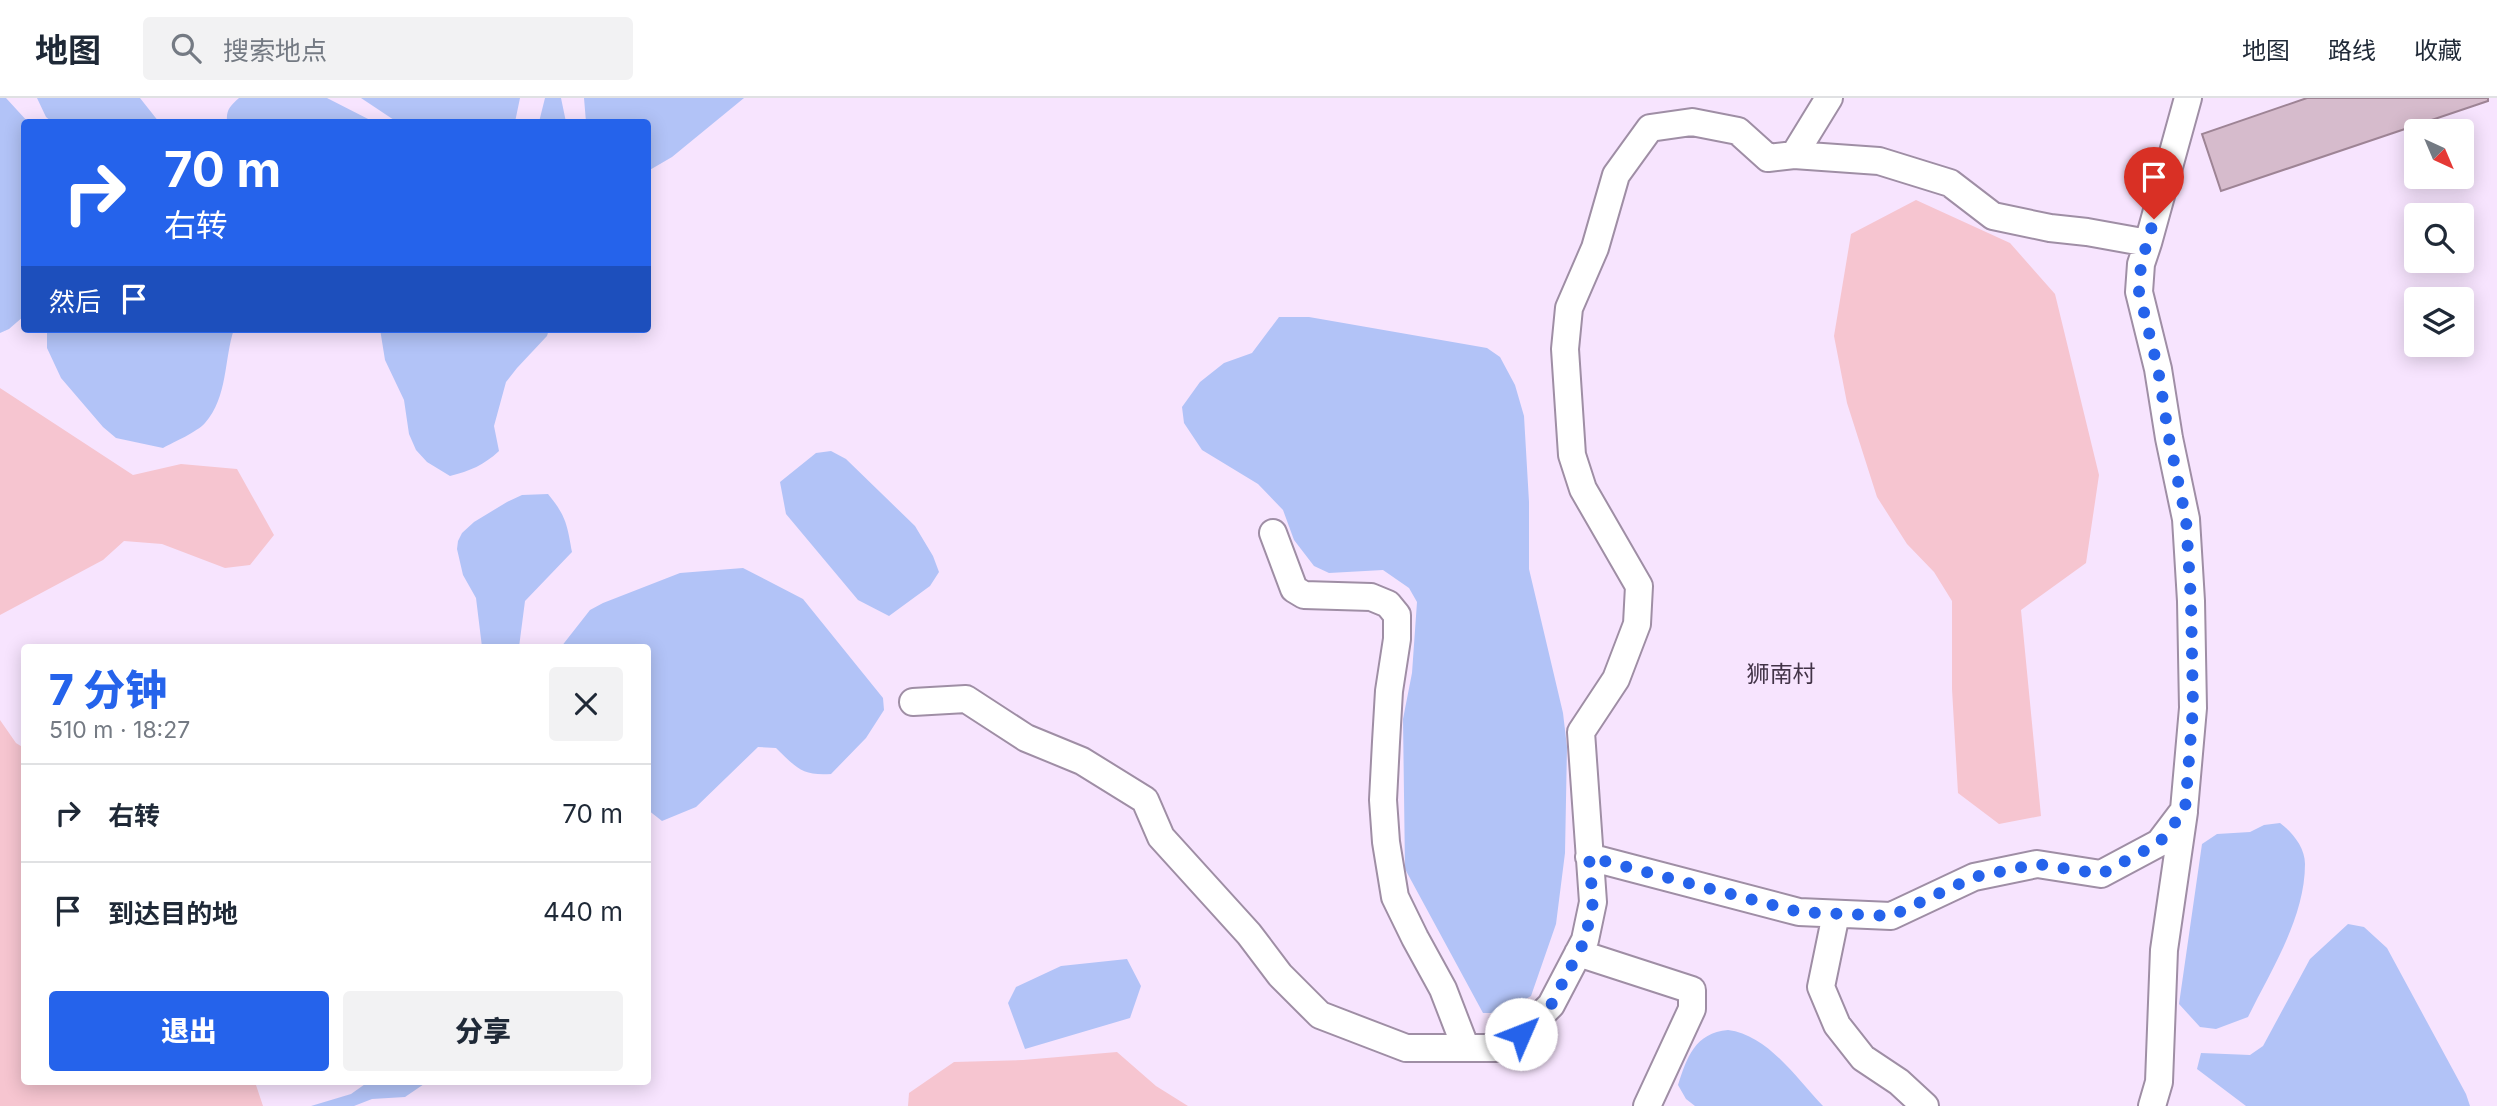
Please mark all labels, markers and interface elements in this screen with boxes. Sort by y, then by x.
search box [143,17,633,80]
icon: search [167,29,205,67]
text: 地图 [35,30,101,70]
text: 搜索地点 [223,35,327,66]
text: 地图 [2242,36,2290,65]
text: 路线 [2328,36,2376,65]
text: 收藏 [2414,36,2462,65]
north arrow [2404,119,2474,189]
map controls [2404,119,2474,357]
text: 70 m [164,140,281,199]
icon: right [49,147,140,238]
pin [2124,147,2184,219]
icon: arrive [2135,158,2173,196]
button: search [2404,203,2474,273]
text: 右转 [164,206,228,245]
icon: arrive [115,280,153,318]
text: 然后 [49,286,101,317]
button: layers [2404,287,2474,357]
district label: 狮南村 [1747,660,1816,688]
text: 7 分钟 [49,664,167,715]
button: close [549,667,623,741]
text: 510 m · 18:27 [49,716,190,744]
icon: right [49,794,87,832]
text: 70 m [562,798,623,829]
text: 右转 [108,800,160,831]
icon: arrive [49,892,87,930]
text: 440 m [543,896,623,927]
text: 到达目的地 [108,898,238,929]
button: 退出 [49,991,329,1071]
button: 分享 [343,991,623,1071]
position arrow [1484,997,1558,1071]

